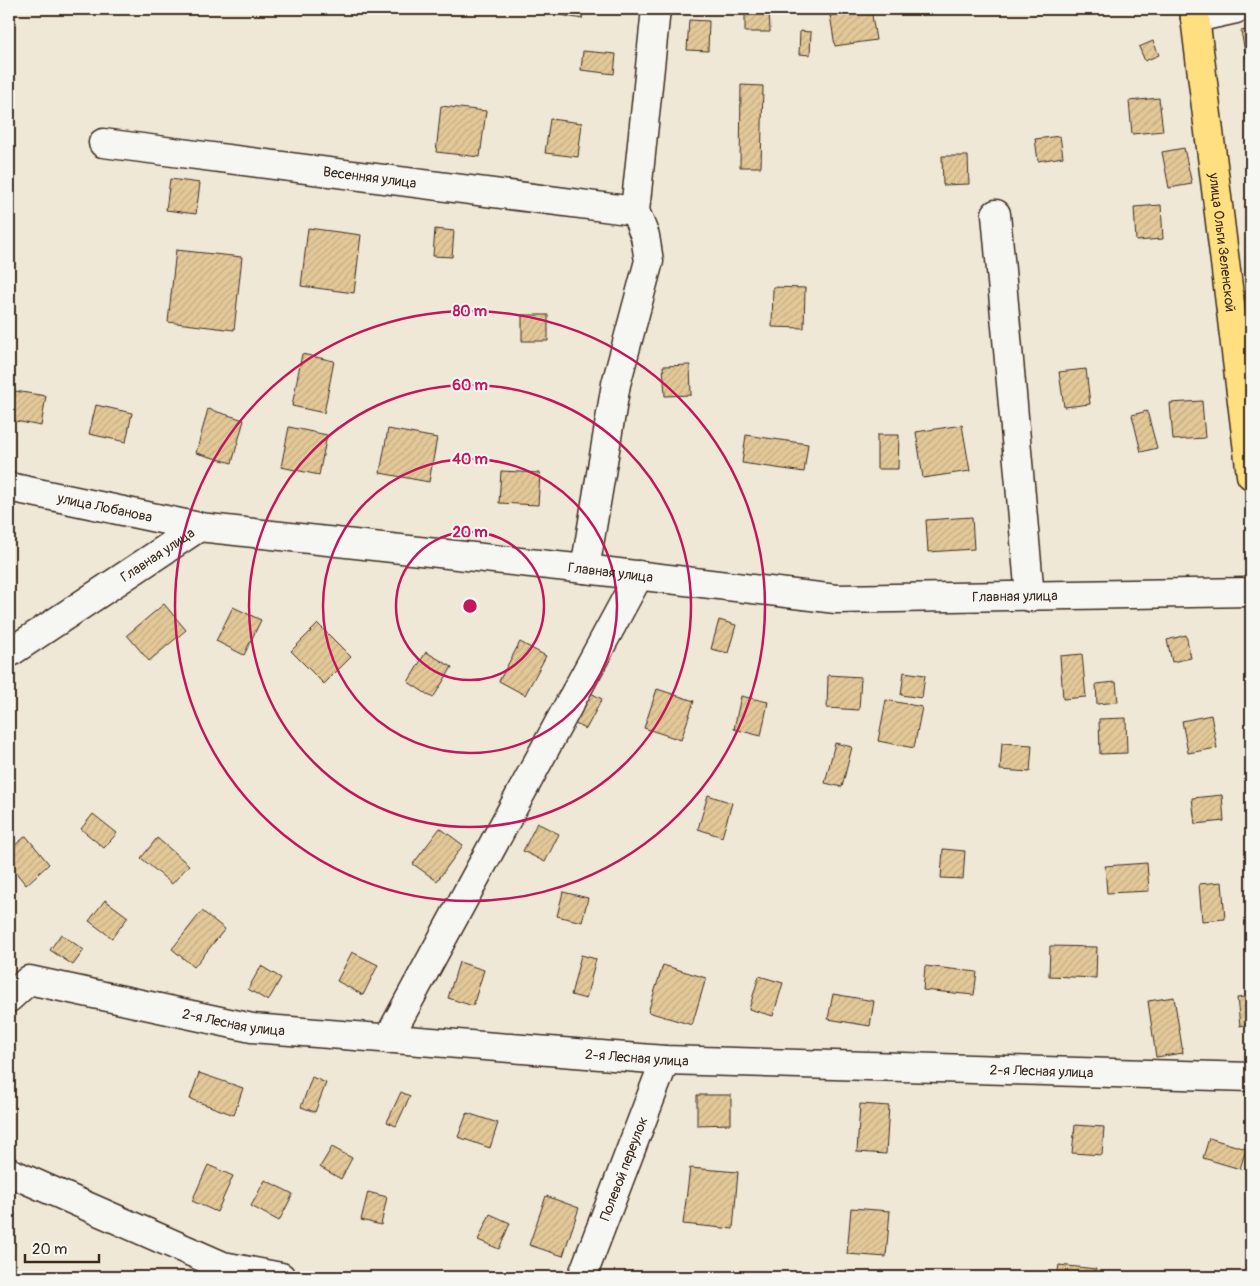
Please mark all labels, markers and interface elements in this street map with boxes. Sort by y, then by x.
street label: Весенняя улица [322,163,417,192]
street label: улица Ольги Зеленской [1205,171,1239,313]
text: 80 m [453,302,487,321]
text: 60 m [452,376,488,395]
text: 40 m [452,450,488,469]
street label: улица Лобанова [55,489,154,526]
text: 20 m [452,523,488,542]
street label: Главная улица [117,524,198,586]
street label: Главная улица [567,559,654,586]
street label: Главная улица [972,587,1058,606]
centre of rings [461,597,479,615]
street label: 2-я Лесная улица [181,1005,285,1040]
street label: 2-я Лесная улица [584,1046,689,1070]
street label: 2-я Лесная улица [989,1061,1094,1081]
street label: Полевой переулок [596,1114,652,1223]
scale bar [25,1231,99,1263]
text: 20 m [32,1240,67,1259]

